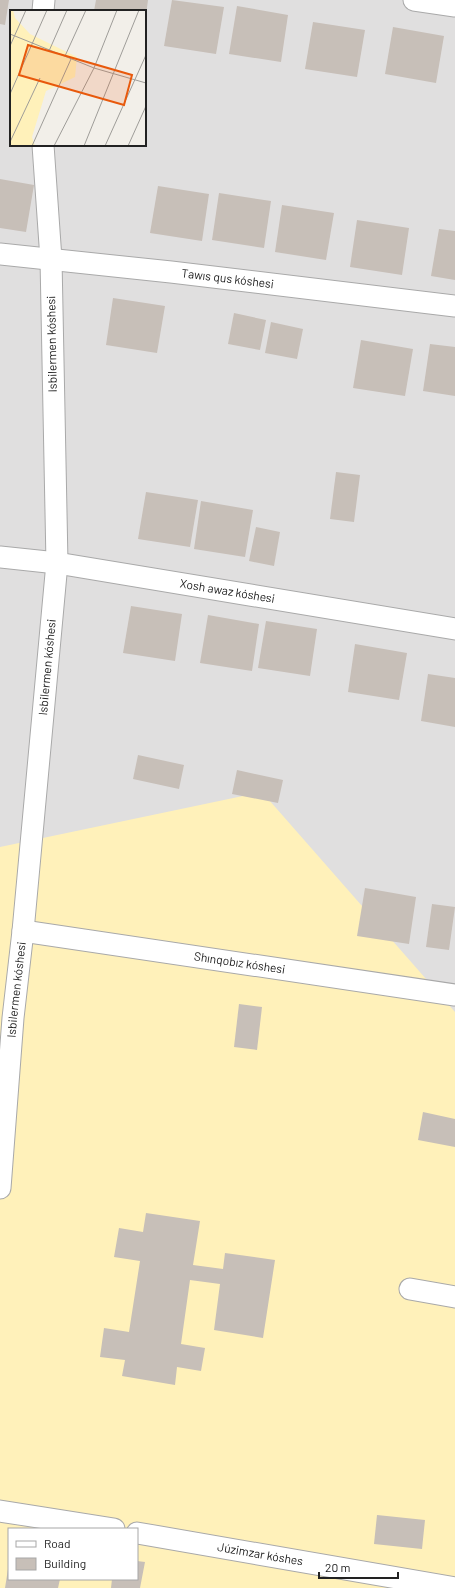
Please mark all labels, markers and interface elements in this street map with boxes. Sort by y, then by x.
inset map [10,10,146,146]
street label: Tawıs qus kóshesi [181,265,275,290]
street label: Isbilermen kóshesi [43,296,59,392]
street label: Xosh awaz kóshesi [179,576,276,605]
street label: Isbilermen kóshesi [35,618,58,716]
street label: Isbilermen kóshesi [4,941,28,1038]
street label: Shınqobız kóshesi [193,948,286,976]
legend [8,1528,138,1580]
text: Road [44,1536,71,1550]
street label: Júzimzar kóshes [217,1539,304,1568]
scale bar [319,1554,398,1580]
text: Building [44,1556,86,1570]
text: 20 m [325,1560,351,1574]

